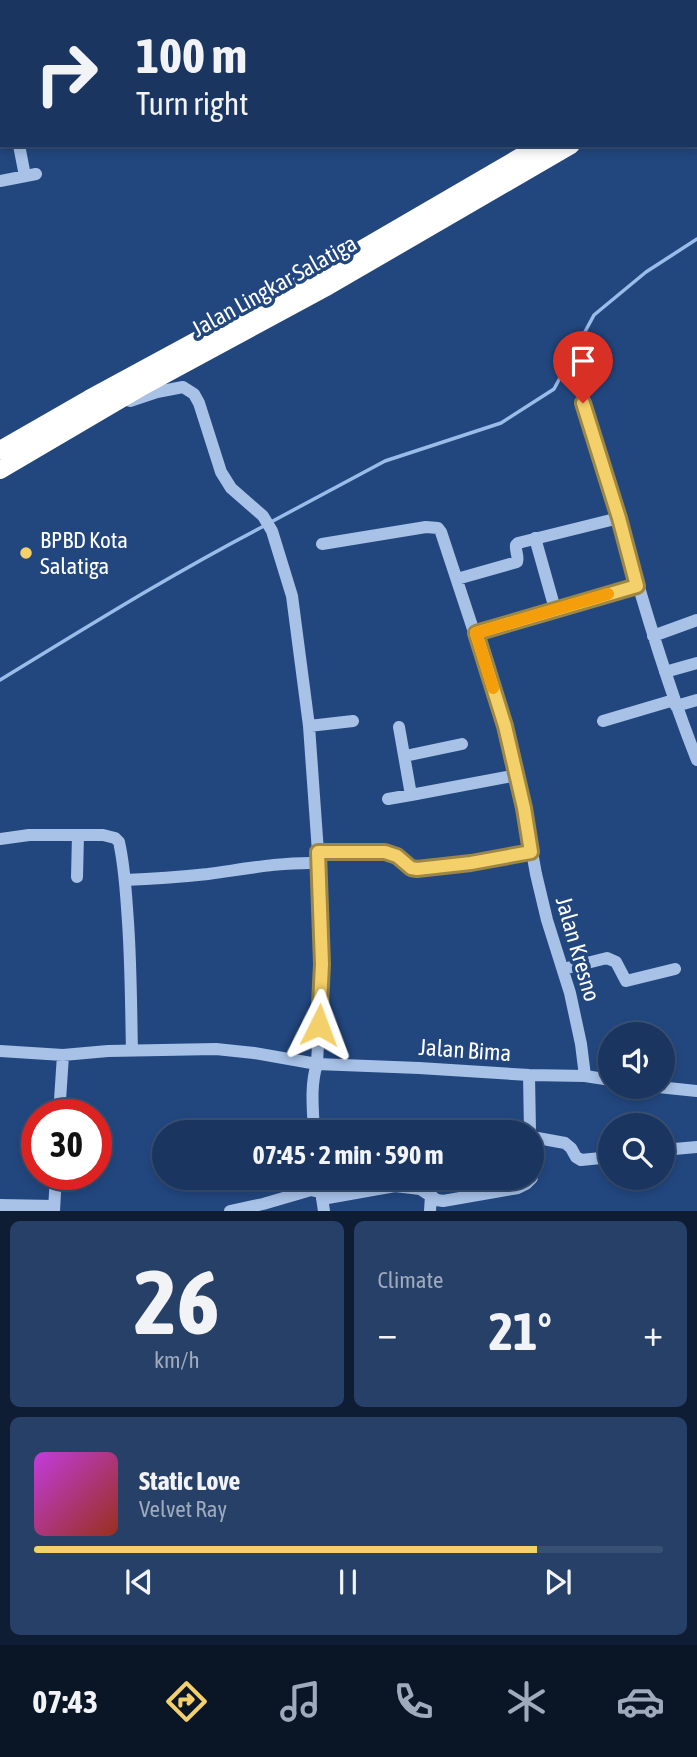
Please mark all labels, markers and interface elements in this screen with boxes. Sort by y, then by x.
text: 100 m [136,27,247,83]
icon: right [21,28,112,119]
text: Turn right [136,85,249,122]
street label: Jalan Lingkar Salatiga [187,230,361,342]
pin [553,331,613,403]
icon: arrive [564,342,602,380]
place label: BPBD Kota Salatiga [40,527,128,579]
marker: BPBD Kota Salatiga [18,545,34,561]
street label: Jalan Kresno [551,894,605,1004]
position arrow [282,988,356,1062]
map controls [598,1022,675,1190]
button: sound [598,1022,675,1099]
street label: Jalan Bima [418,1034,512,1066]
speed limit sign: 30 [21,1099,112,1190]
button: search [598,1113,675,1190]
text: 07:45 · 2 min · 590 m [253,1140,443,1170]
text: 26 [134,1249,220,1353]
text: Climate [378,1267,443,1293]
text: 21° [489,1301,552,1361]
text: − [378,1311,397,1354]
text: + [643,1311,663,1354]
text: km/h [154,1347,200,1373]
text: Static Love [139,1466,240,1496]
text: Velvet Ray [139,1496,227,1522]
icon: previous [120,1563,158,1601]
icon: pause [329,1563,367,1601]
icon: next [539,1563,577,1601]
icon: directions [162,1677,211,1726]
icon: music [276,1677,325,1726]
icon: phone [389,1677,438,1726]
icon: climate [502,1677,551,1726]
icon: car [616,1677,665,1726]
text: 07:43 [32,1683,98,1720]

